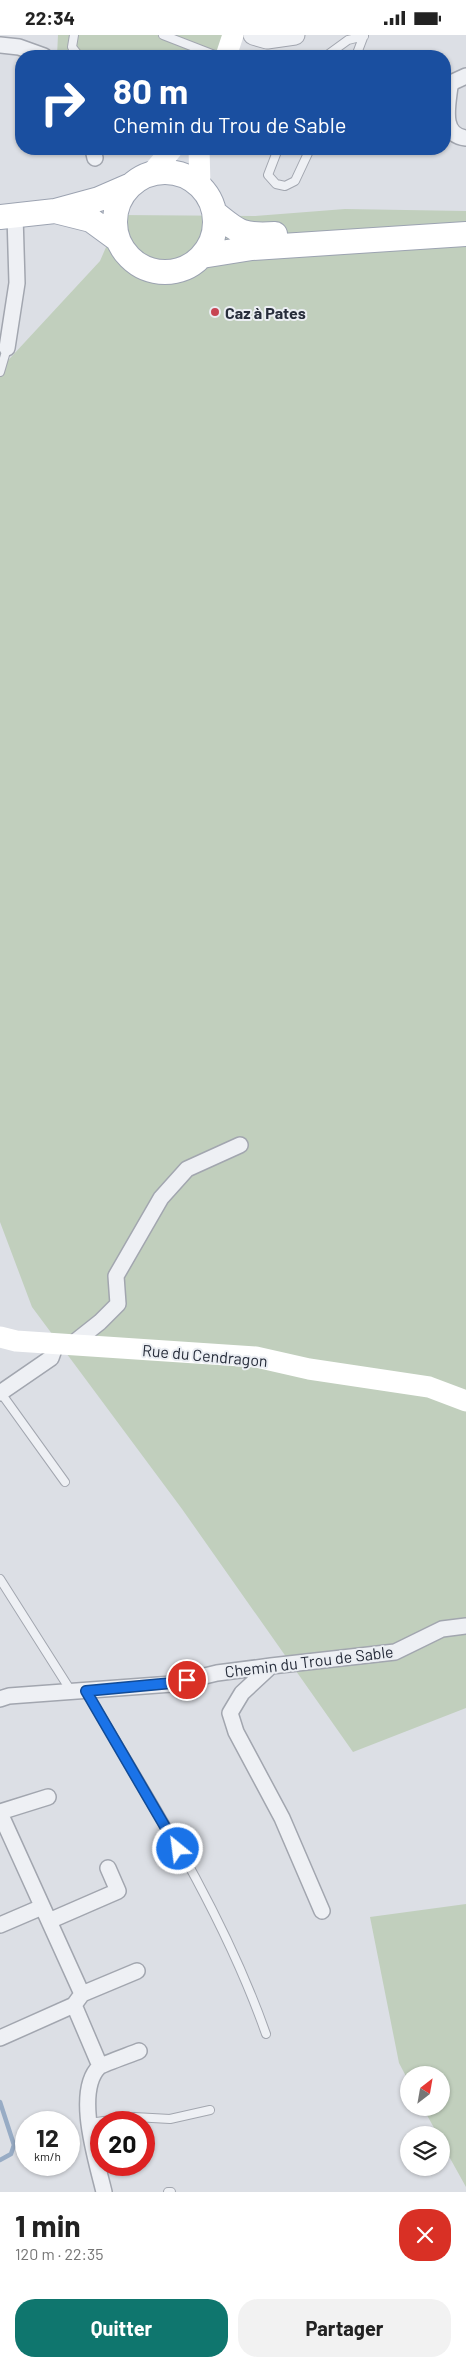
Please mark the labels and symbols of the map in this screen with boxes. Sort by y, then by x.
place label: Caz à Pates [225,303,306,322]
marker: Caz à Pates [209,306,221,318]
street label: Rue du Cendragon [141,1340,269,1370]
street label: Chemin du Trou de Sable [224,1641,394,1681]
pin [166,1659,208,1701]
position arrow [151,1822,203,1874]
north arrow [400,2066,450,2116]
speed limit sign: 20 [90,2111,155,2176]

